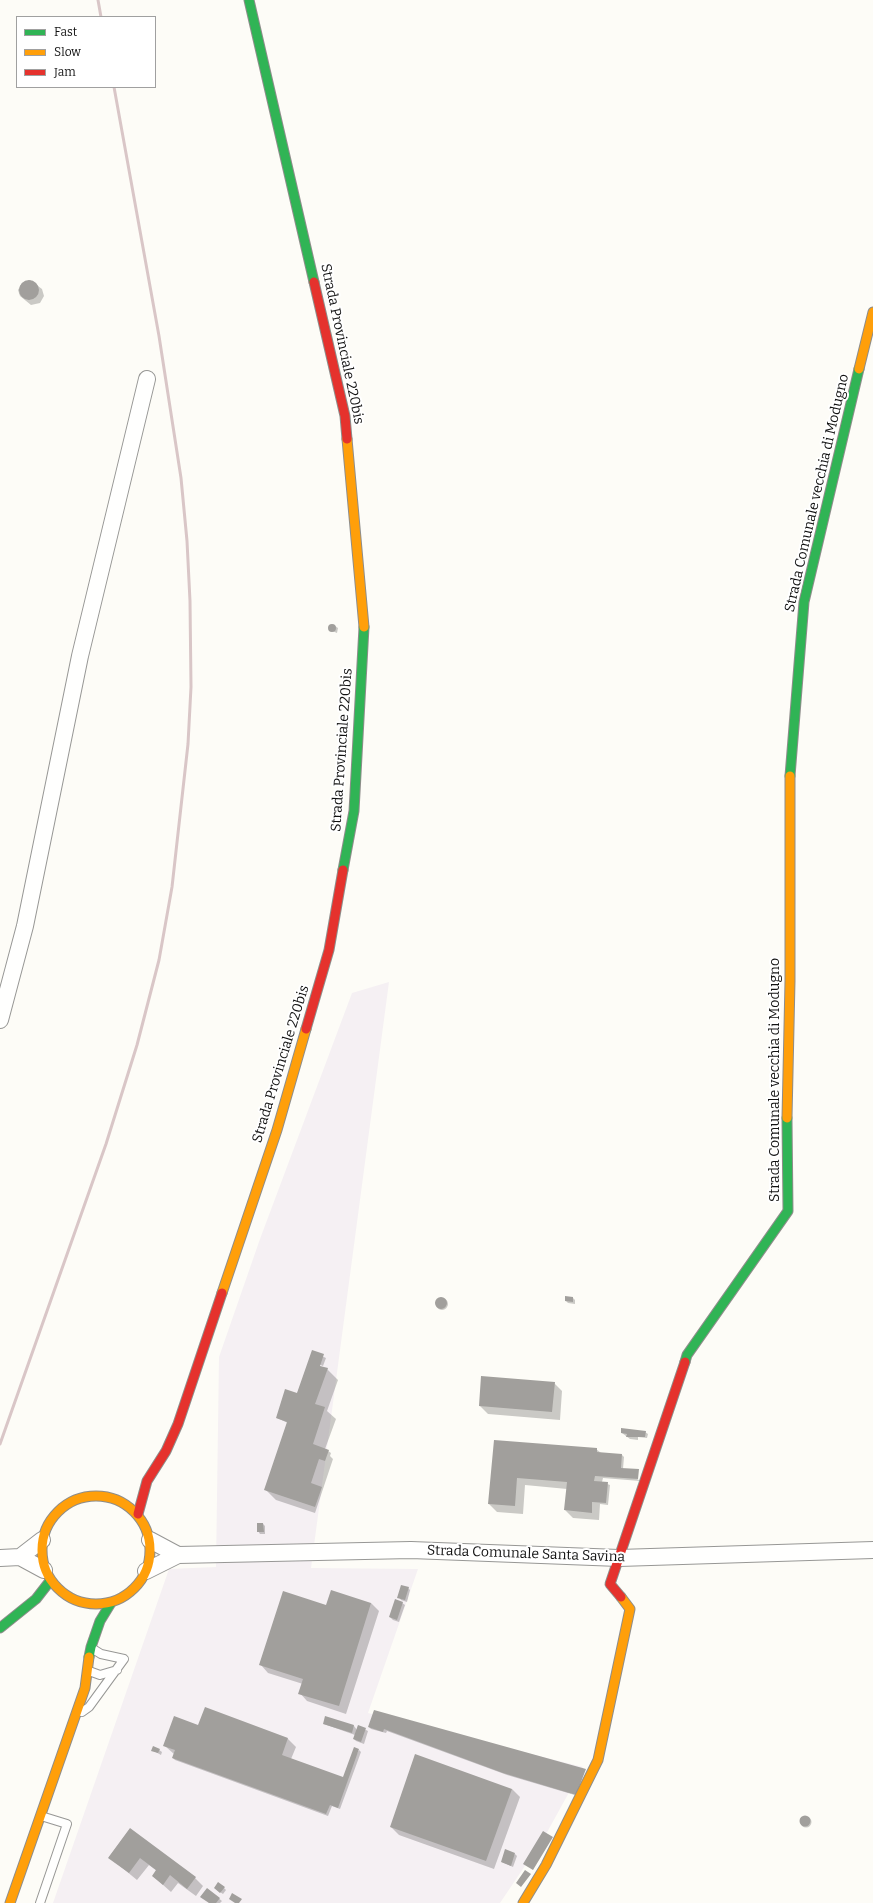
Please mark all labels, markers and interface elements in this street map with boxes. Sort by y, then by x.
legend [16,16,156,88]
text: Fast [54,25,77,39]
text: Slow [54,45,81,59]
text: Jam [54,65,76,79]
street label: Strada Provinciale 220bis [317,262,367,426]
street label: Strada Comunale vecchia di Modugno [781,372,853,614]
street label: Strada Provinciale 220bis [328,668,356,832]
street label: Strada Comunale vecchia di Modugno [767,958,783,1202]
street label: Strada Provinciale 220bis [249,983,313,1145]
street label: Strada Comunale Santa Savina [427,1542,625,1566]

